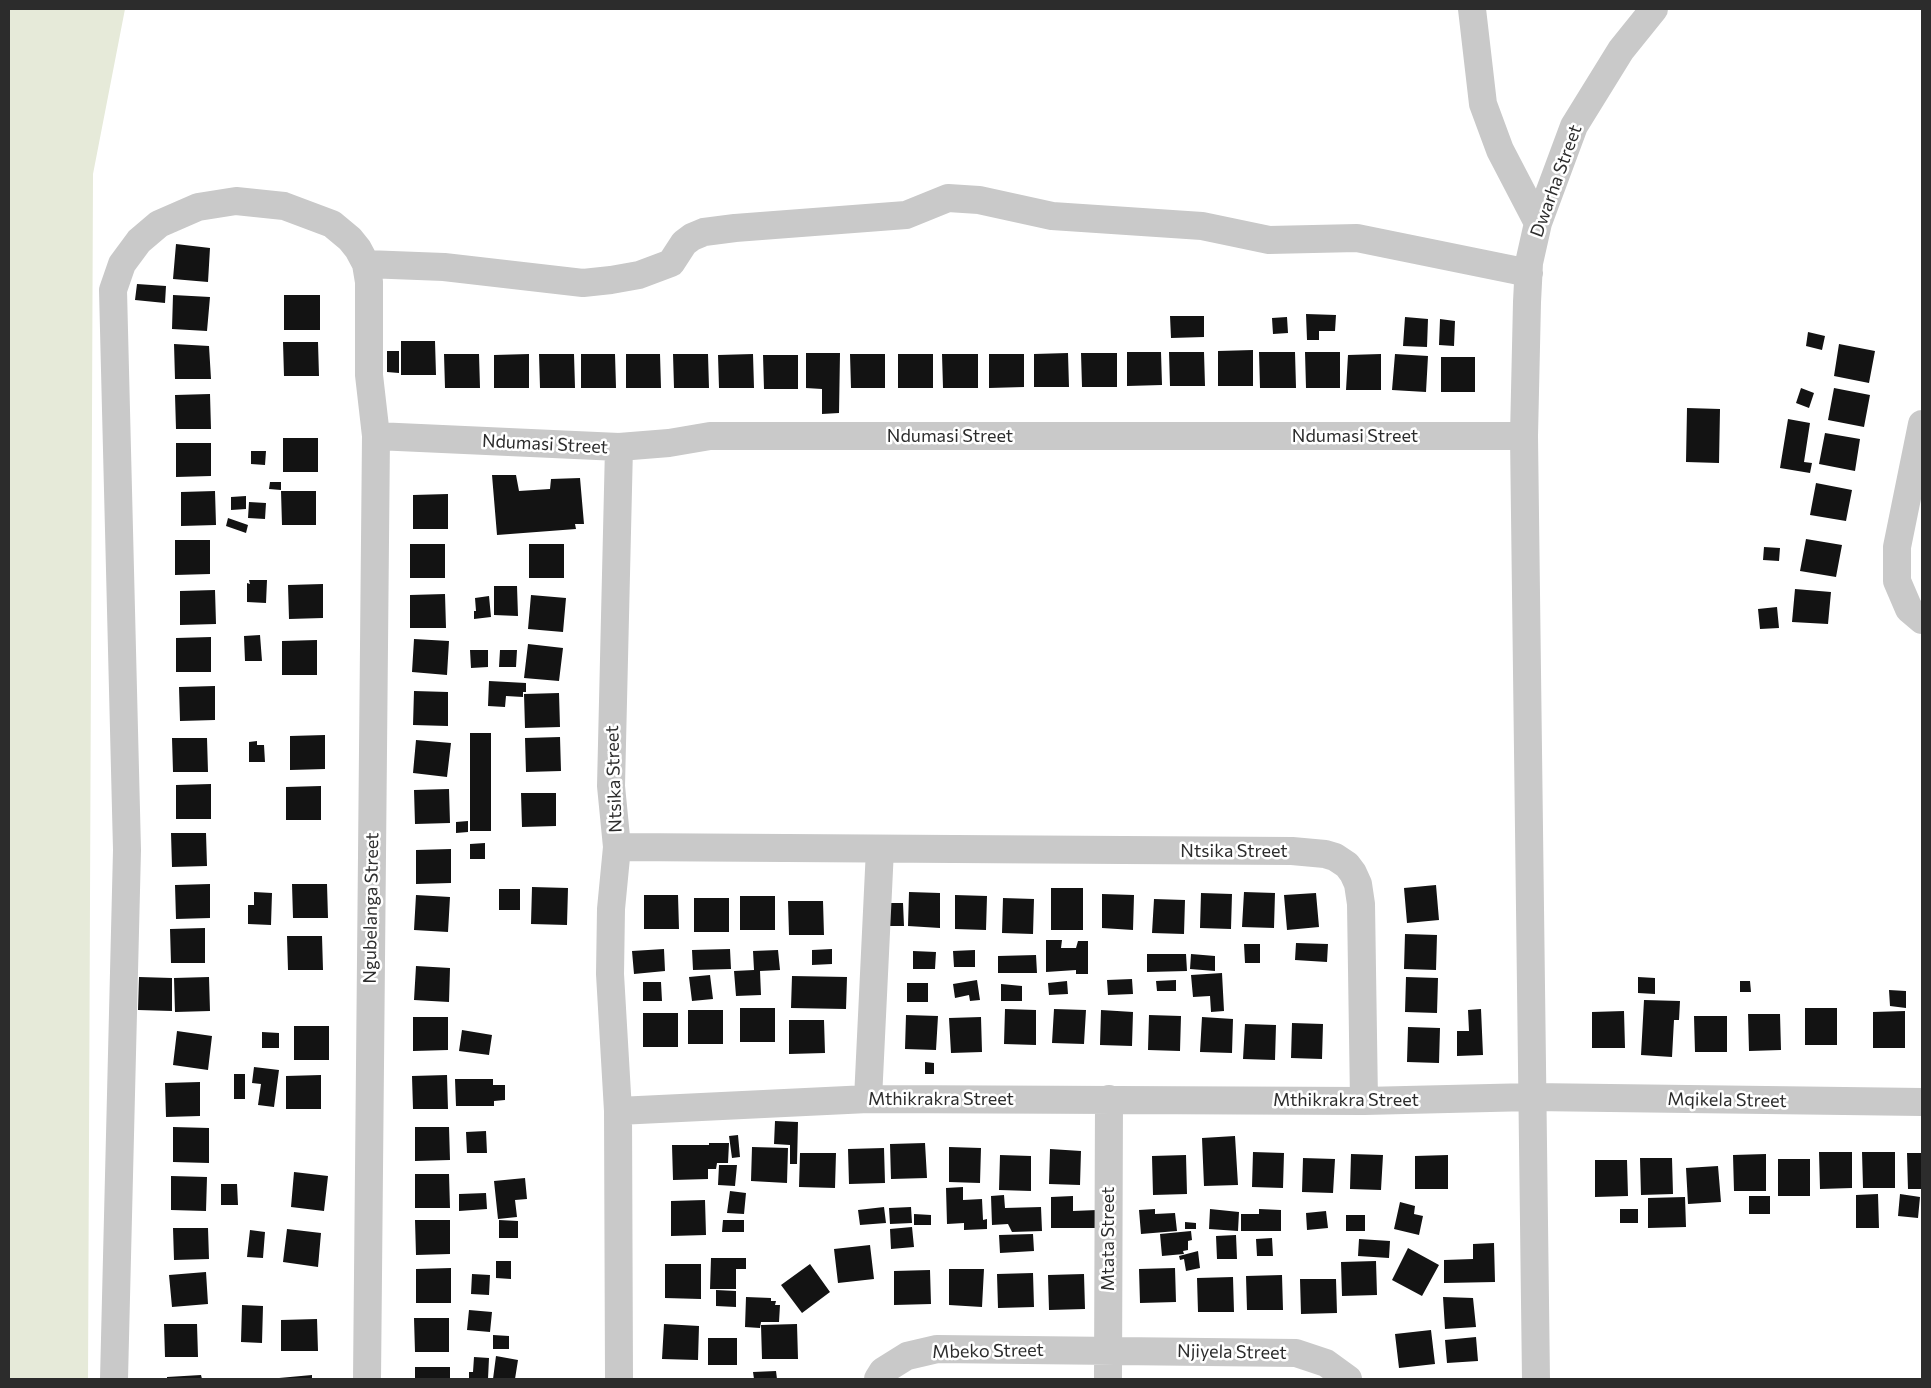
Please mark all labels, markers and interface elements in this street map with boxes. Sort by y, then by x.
street label: Dwarha Street [1526,122,1586,240]
street label: Ndumasi Street [887,425,1013,447]
street label: Ndumasi Street [1292,425,1418,447]
street label: Ndumasi Street [481,430,609,458]
street label: Ntsika Street [601,725,627,833]
street label: Ngubelanga Street [359,832,383,984]
street label: Ntsika Street [1180,840,1288,862]
street label: Mthikrakra Street [868,1088,1014,1110]
street label: Mqikela Street [1667,1088,1787,1112]
street label: Mthikrakra Street [1273,1089,1419,1111]
street label: Mtata Street [1097,1187,1119,1291]
street label: Mbeko Street [932,1339,1044,1363]
street label: Njiyela Street [1177,1340,1287,1364]

